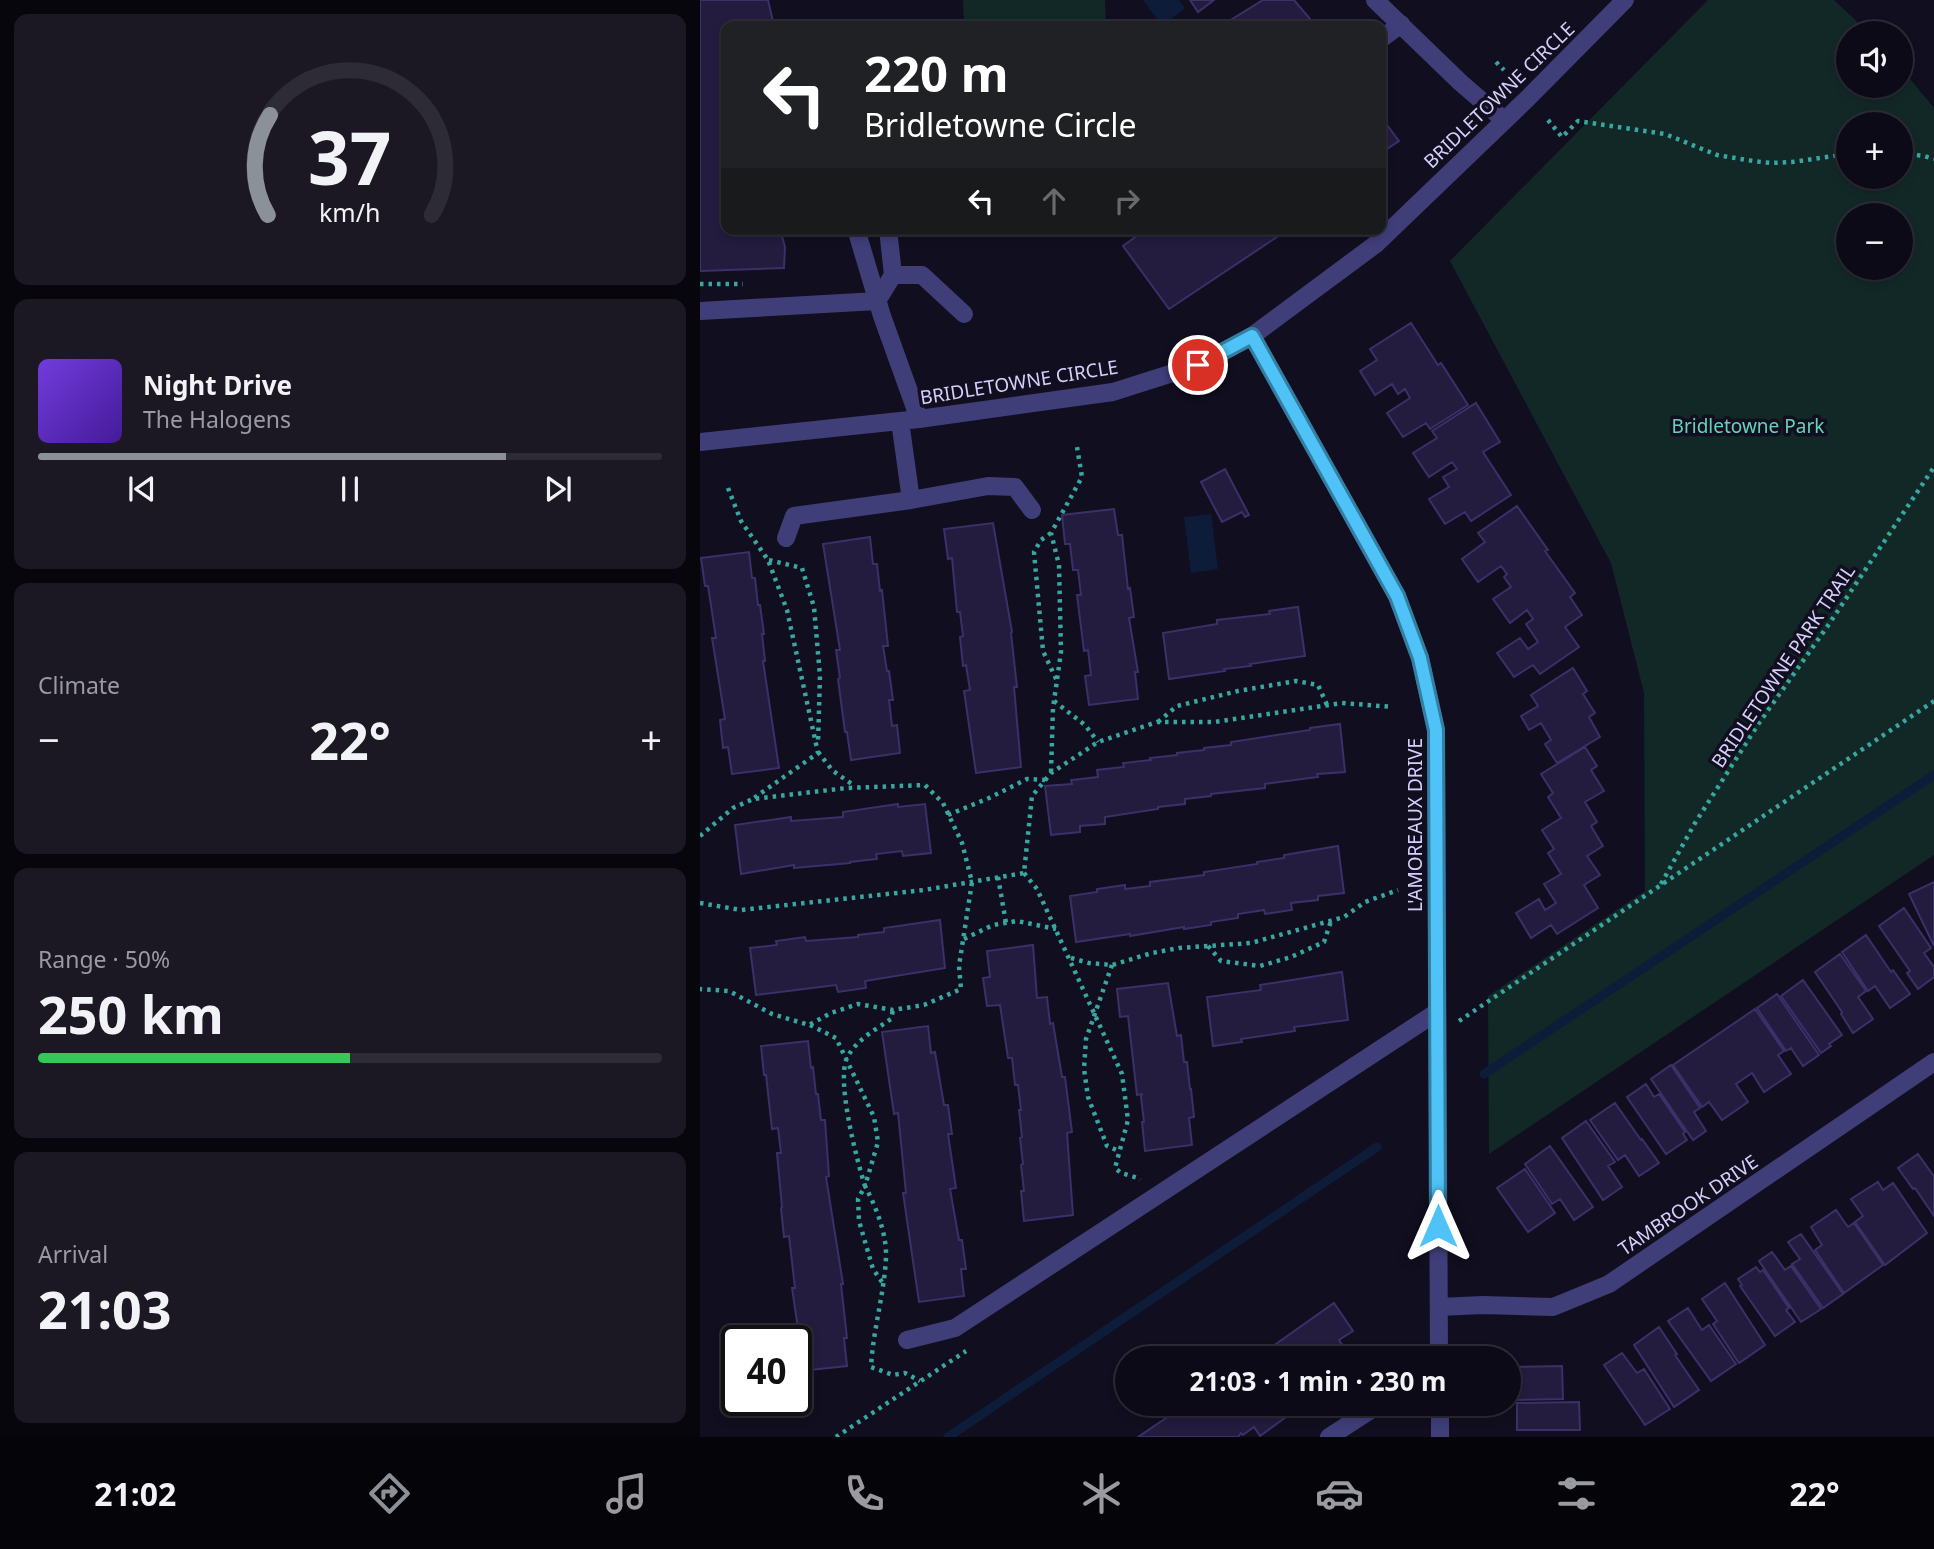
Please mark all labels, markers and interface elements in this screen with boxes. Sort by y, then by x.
street label: BRIDLETOWNE CIRCLE [1418,16,1580,174]
map controls [1836,21,1913,280]
button: sound [1836,21,1913,98]
text: 220 m [864,40,1009,106]
icon: left [749,49,840,140]
text: Bridletowne Circle [864,103,1137,146]
text: 37 [308,108,392,207]
button: + [1836,112,1913,189]
icon: left [962,182,1000,220]
icon: ahead [1035,182,1073,220]
icon: right [1108,182,1146,220]
text: km/h [319,195,381,229]
button: − [1836,203,1913,280]
pin [1168,335,1228,395]
icon: arrive [1179,346,1217,384]
street label: BRIDLETOWNE CIRCLE [918,353,1120,411]
text: Night Drive [143,367,292,403]
text: The Halogens [143,403,291,435]
park label: Bridletowne Park [1672,413,1824,439]
icon: previous [123,470,161,508]
icon: pause [331,470,369,508]
icon: next [539,470,577,508]
street label: BRIDLETOWNE PARK TRAIL [1705,559,1861,773]
text: Climate [38,669,120,701]
text: 22° [309,704,391,775]
text: − [38,713,60,765]
text: + [640,713,662,765]
street label: L'AMOREAUX DRIVE [1402,738,1428,912]
text: Range · 50% [38,943,170,975]
text: 250 km [38,978,224,1049]
street label: TAMBROOK DRIVE [1613,1149,1763,1261]
position arrow [1401,1189,1475,1263]
text: Arrival [38,1238,108,1270]
text: 21:03 [38,1273,172,1344]
speed limit sign: 40 [721,1325,812,1416]
text: 21:03 · 1 min · 230 m [1190,1363,1446,1399]
icon: directions [365,1469,414,1518]
icon: music [602,1469,651,1518]
icon: phone [840,1469,889,1518]
icon: climate [1077,1469,1126,1518]
icon: car [1315,1469,1364,1518]
icon: filters [1552,1469,1601,1518]
text: 21:02 [94,1472,176,1515]
text: 22° [1790,1472,1840,1515]

